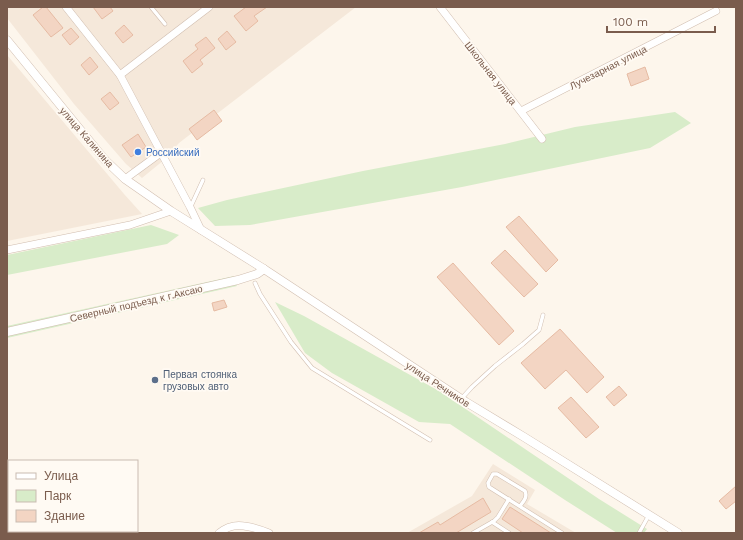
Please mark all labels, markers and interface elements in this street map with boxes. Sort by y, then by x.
scale bar [607,8,715,34]
text: 100 m [613,15,648,29]
street label: Школьная улица [462,39,519,108]
street label: Лучезарная улица [568,43,649,92]
street label: улица Калинина [58,105,116,170]
marker: Российский [133,147,143,157]
place label: Российский [146,147,200,158]
street label: Северный подъезд к г.Аксаю [69,283,204,324]
street label: улица Речников [404,360,472,409]
place label: Первая стоянка грузовых авто [163,369,237,392]
marker: Первая стоянка грузовых авто [150,375,160,385]
legend [8,460,138,532]
text: Улица [44,469,78,483]
text: Парк [44,489,72,503]
text: Здание [44,509,85,523]

